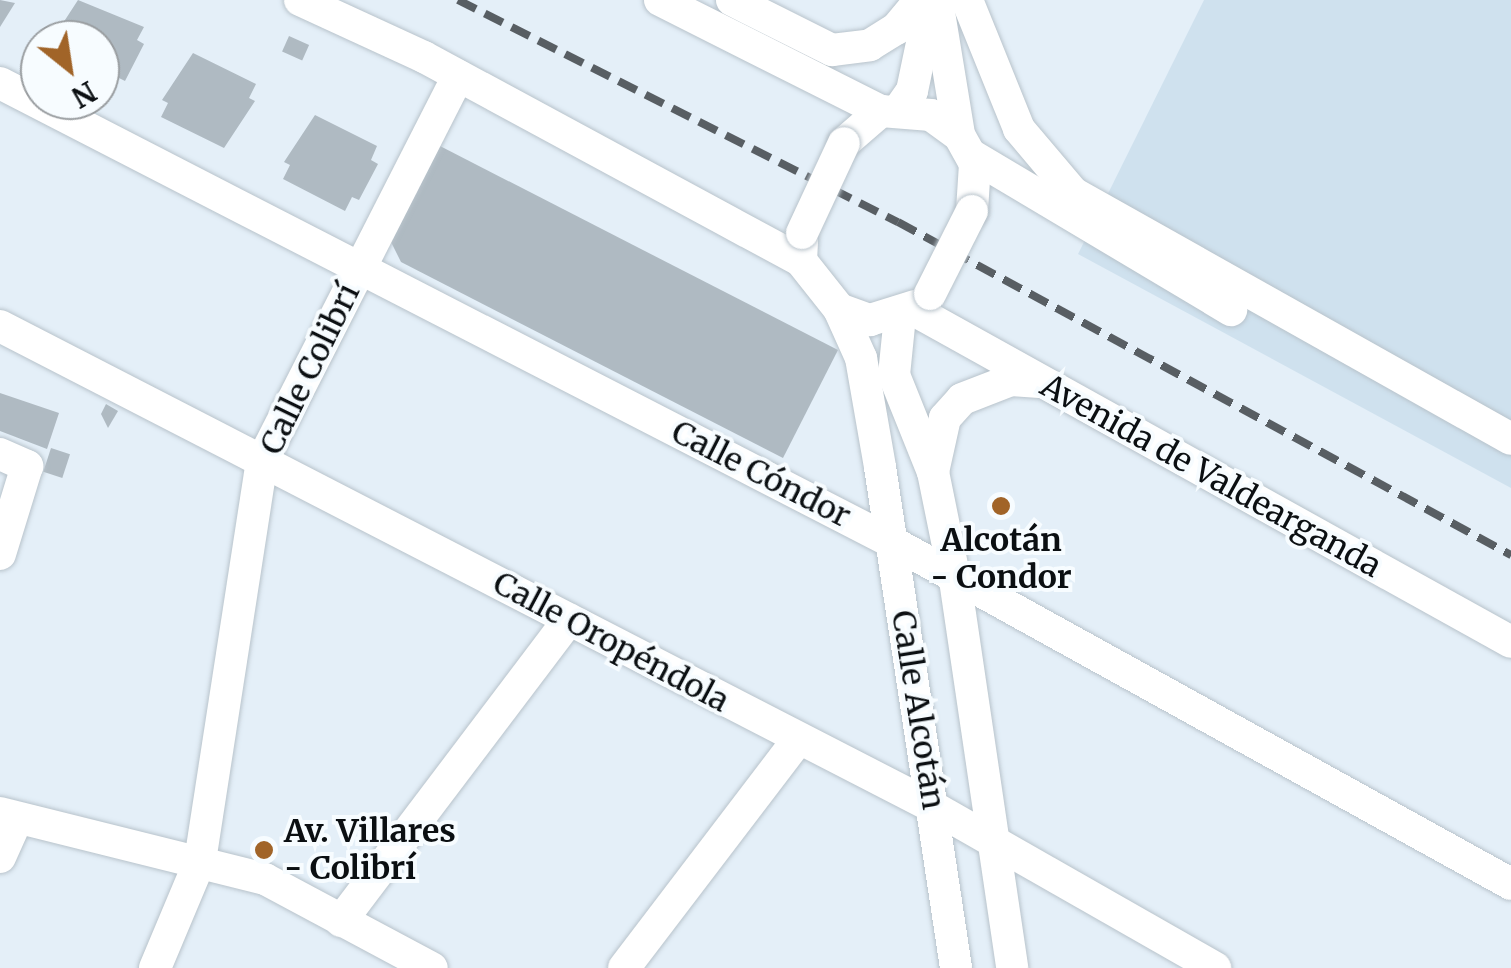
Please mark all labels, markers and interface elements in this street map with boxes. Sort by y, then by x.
north arrow [20,20,120,120]
text: N [65,73,103,115]
street label: Calle Colibrí [252,277,368,461]
street label: Avenida de Valdearganda [1034,366,1388,586]
street label: Calle Cóndor [665,413,857,535]
marker: Alcotán - Condor [990,495,1012,517]
place label: Alcotán - Condor [930,522,1072,597]
street label: Calle Oropéndola [487,564,735,720]
street label: Calle Alcotán [883,608,953,812]
place label: Av. Villares - Colibrí [284,813,456,888]
marker: Av. Villares - Colibrí [253,839,275,861]

